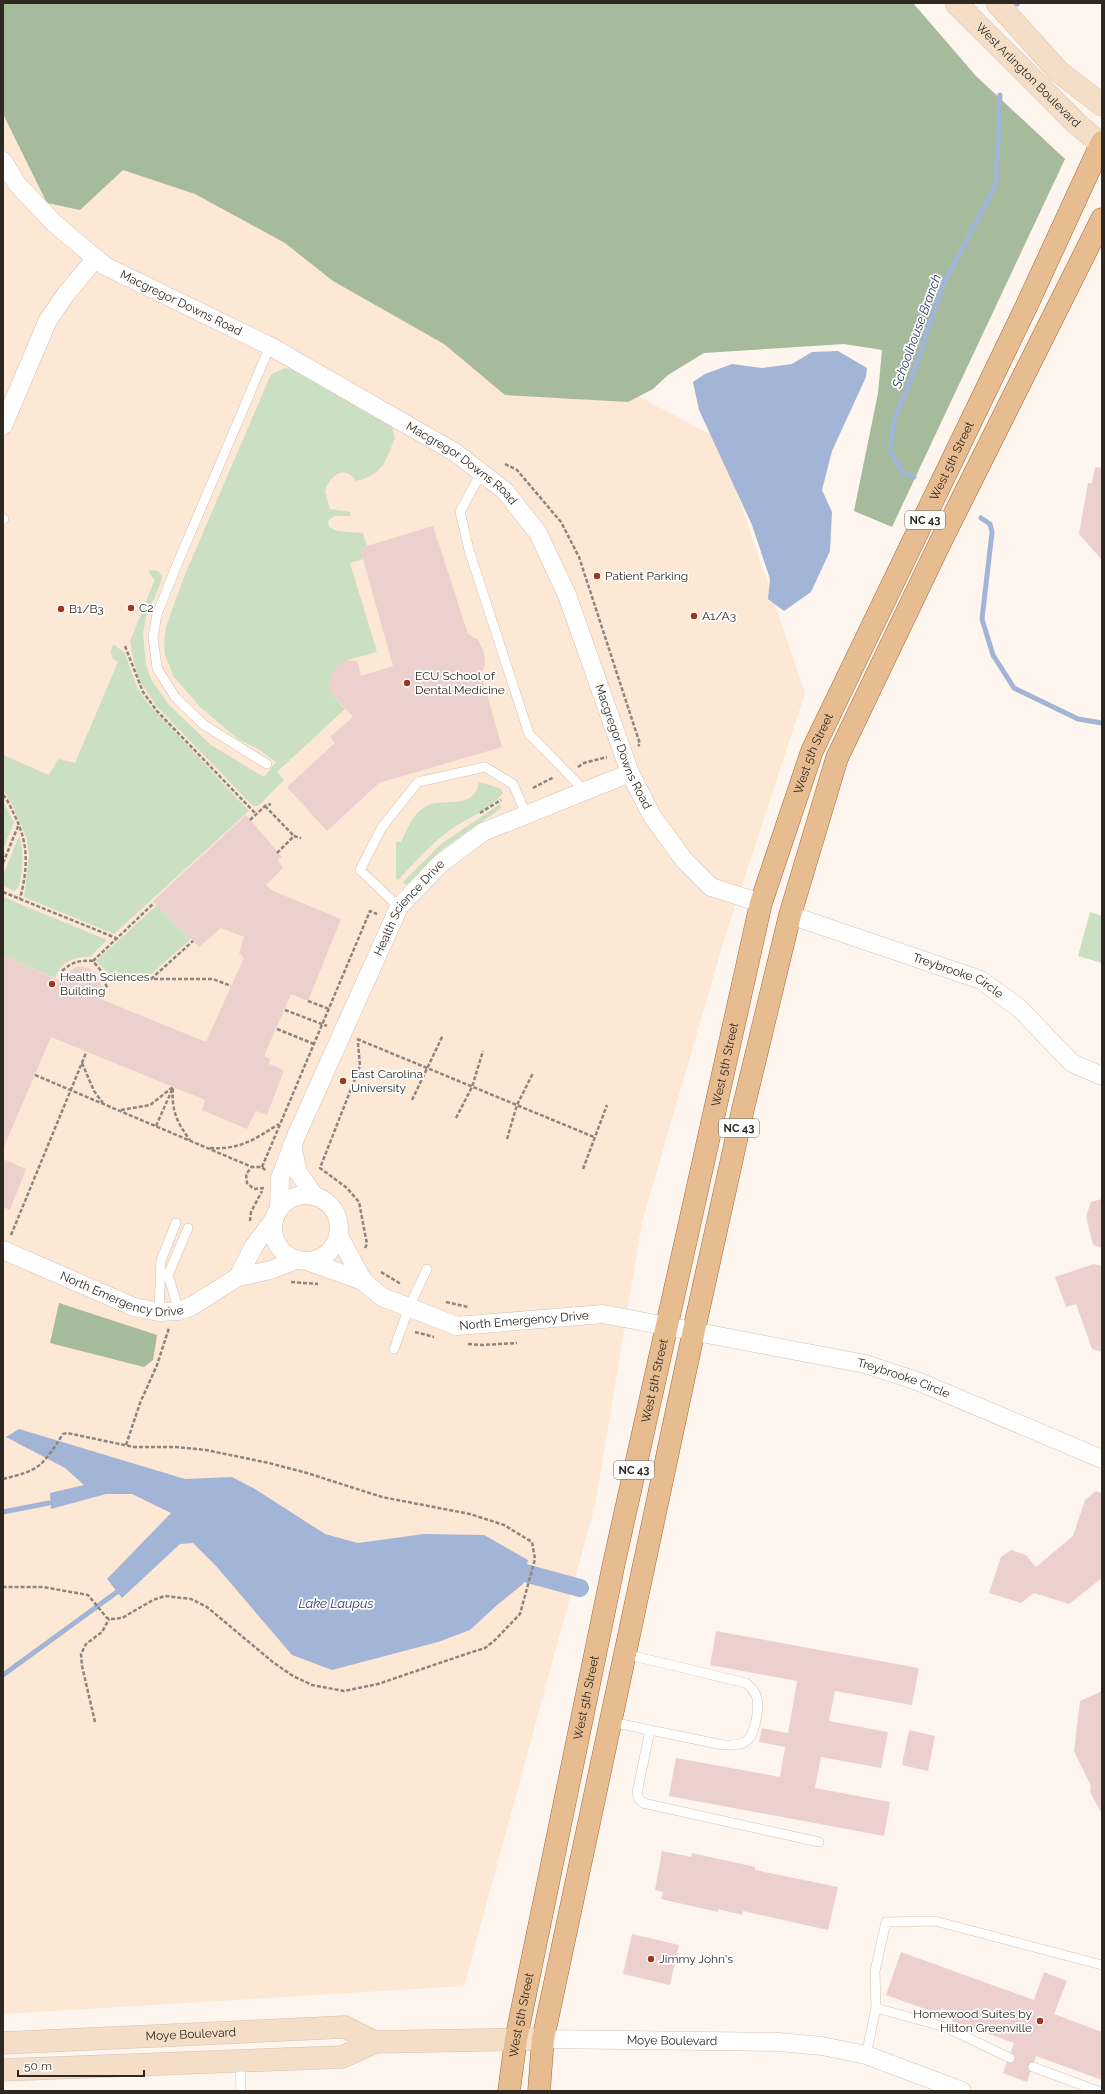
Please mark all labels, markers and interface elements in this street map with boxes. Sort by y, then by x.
street label: West Arlington Boulevard [973,20,1083,130]
street label: Macgregor Downs Road [118,267,244,338]
water label: Schoolhouse Branch [889,272,944,391]
street label: Macgregor Downs Road [404,419,520,507]
street label: West 5th Street [927,419,977,503]
road number: NC 43 [905,511,945,529]
place label: Patient Parking [605,569,688,583]
marker: Patient Parking [592,571,602,581]
place label: C2 [139,601,153,615]
place label: B1/B3 [69,602,104,616]
marker: C2 [126,603,136,613]
marker: B1/B3 [56,604,66,614]
place label: A1/A3 [702,609,736,623]
marker: A1/A3 [689,611,699,621]
place label: ECU School of Dental Medicine [415,669,505,697]
marker: ECU School of Dental Medicine [402,678,412,688]
street label: Macgregor Downs Road [592,682,654,812]
street label: West 5th Street [791,711,836,796]
street label: Health Science Drive [371,857,447,958]
street label: Treybrooke Circle [911,950,1006,1001]
place label: Health Sciences Building [60,970,150,998]
marker: Health Sciences Building [47,979,57,989]
street label: West 5th Street [709,1021,741,1108]
place label: East Carolina University [351,1067,423,1095]
marker: East Carolina University [338,1076,348,1086]
road number: NC 43 [719,1119,759,1137]
street label: North Emergency Drive [58,1269,186,1319]
street label: North Emergency Drive [459,1308,589,1333]
street label: West 5th Street [638,1338,671,1424]
street label: Treybrooke Circle [856,1356,952,1401]
road number: NC 43 [614,1461,654,1479]
water label: Lake Laupus [298,1596,374,1611]
street label: West 5th Street [571,1654,602,1741]
place label: Jimmy John's [659,1952,733,1966]
marker: Jimmy John's [646,1954,656,1964]
street label: West 5th Street [507,1972,536,2058]
place label: Homewood Suites by Hilton Greenville [913,2007,1032,2035]
marker: Homewood Suites by Hilton Greenville [1035,2016,1045,2026]
street label: Moye Boulevard [145,2025,236,2043]
street label: Moye Boulevard [627,2033,717,2048]
scale bar [18,2052,144,2078]
text: 50 m [24,2059,52,2073]

